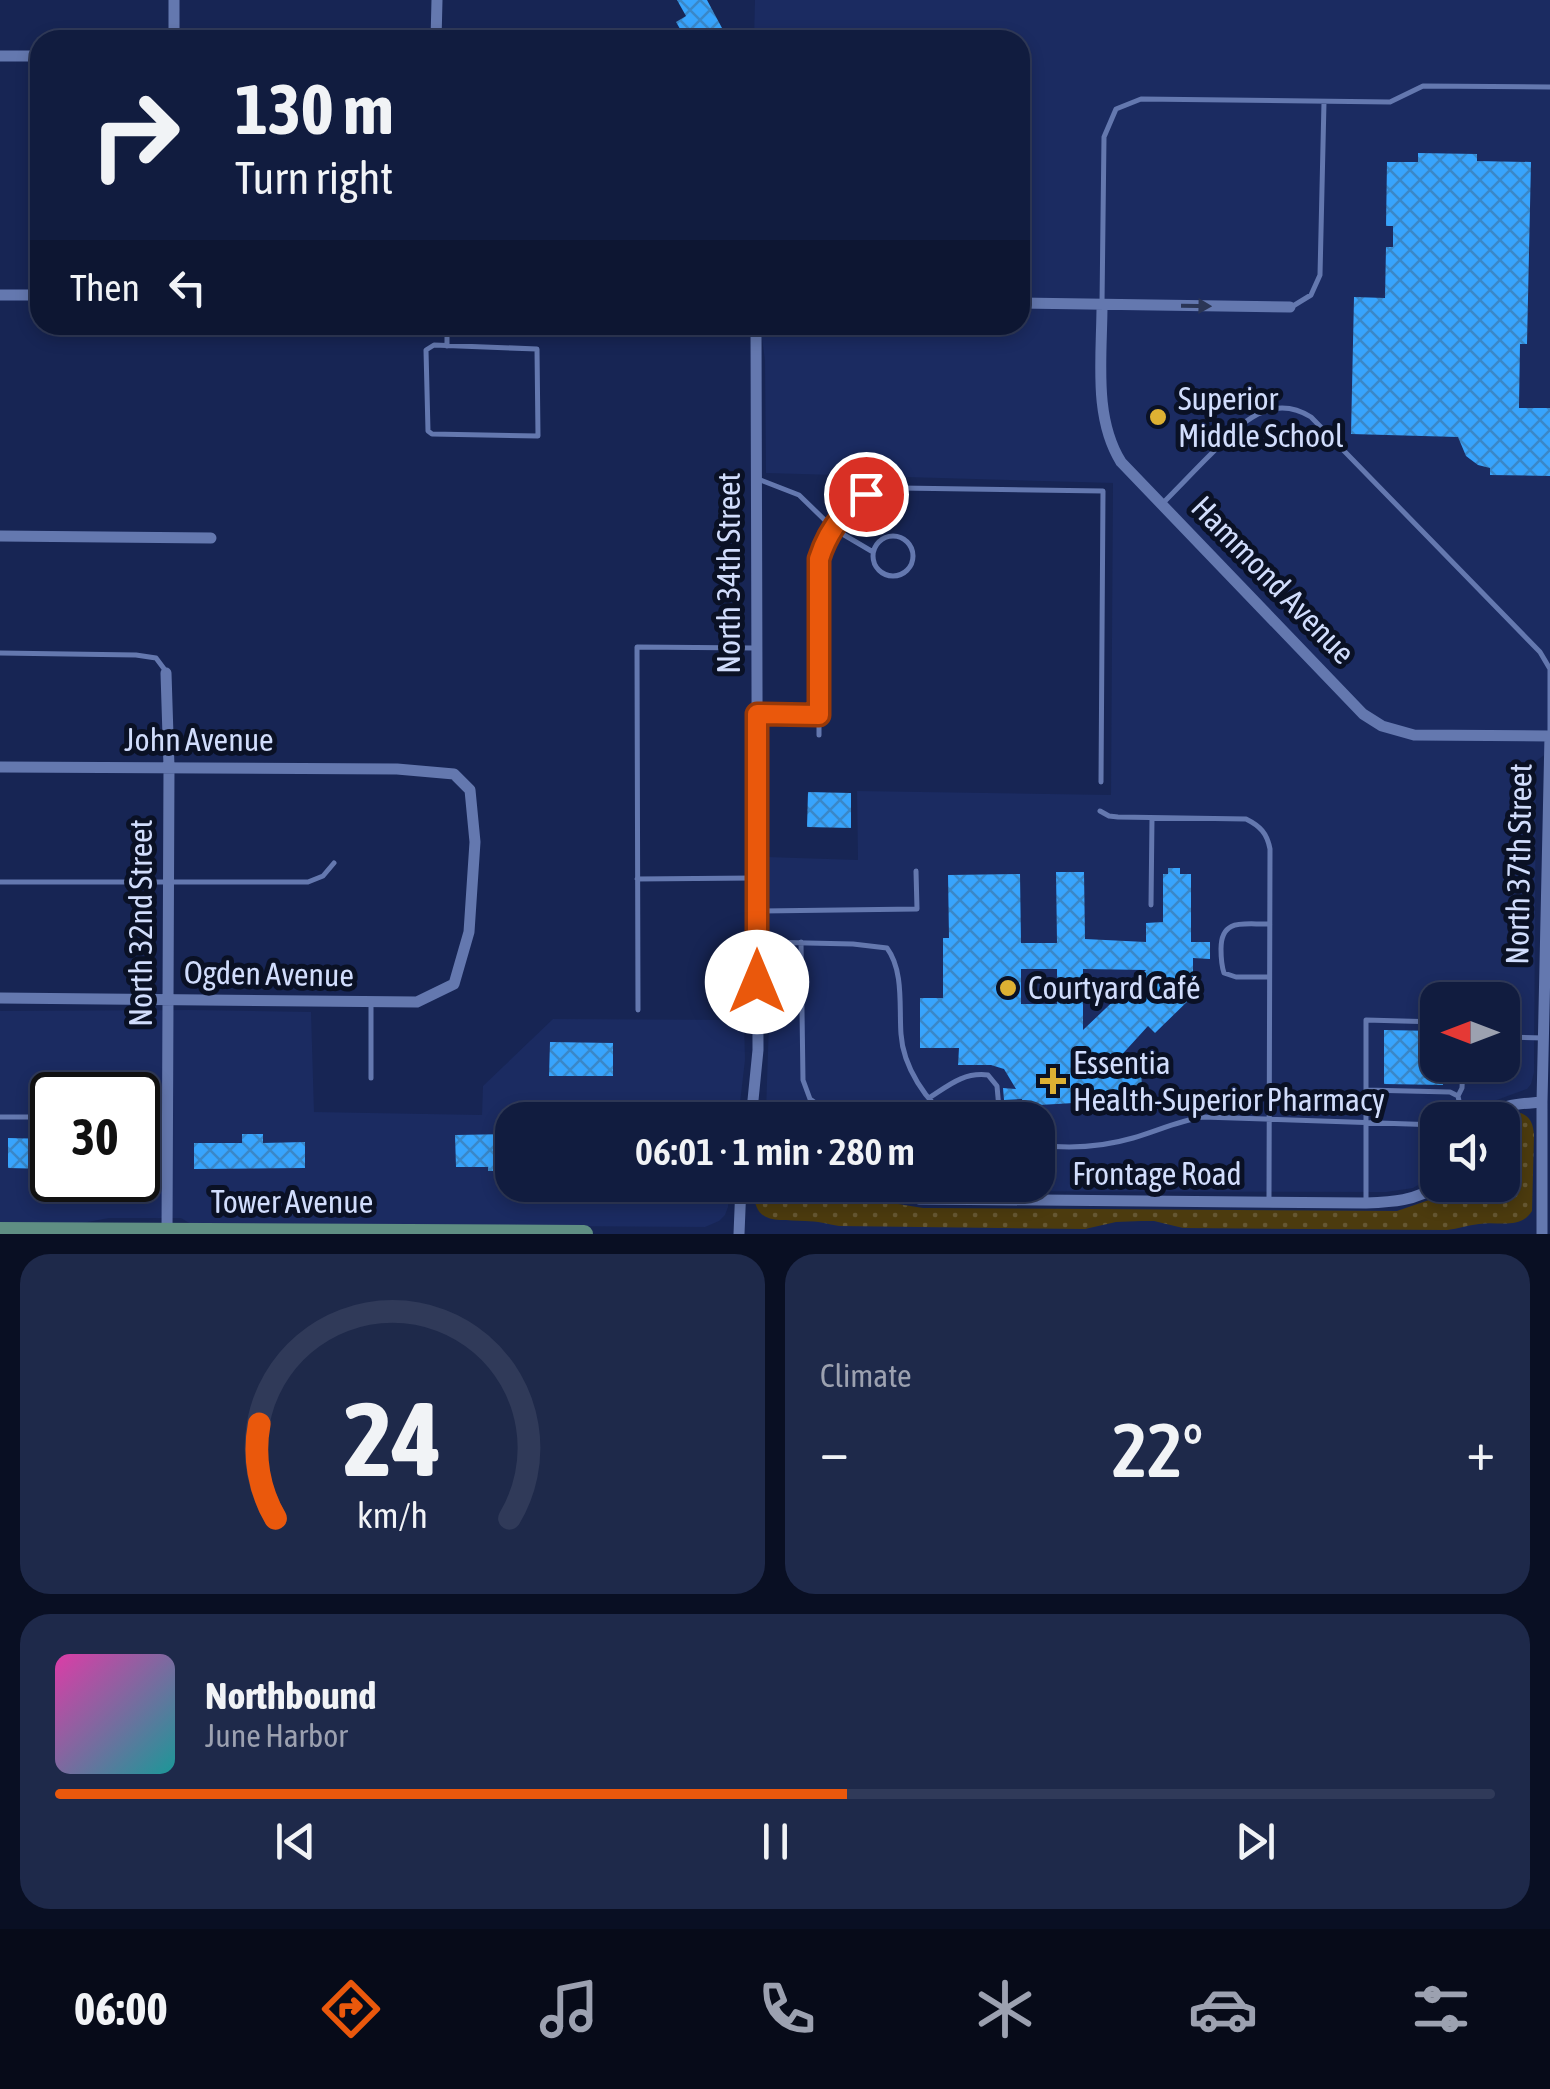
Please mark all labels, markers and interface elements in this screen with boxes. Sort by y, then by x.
text: 130 m [235,69,394,149]
icon: right [70,70,200,200]
text: Turn right [235,152,393,204]
icon: left [160,260,215,315]
text: Then [70,266,140,309]
one-way arrow [1181,298,1213,314]
place label: Superior Middle School [1178,380,1344,454]
marker: Superior Middle School [1147,406,1169,428]
pin [824,452,909,537]
icon: arrive [839,467,894,522]
street label: North 34th Street [710,472,747,674]
street label: Hammond Avenue [1184,488,1362,671]
street label: John Avenue [124,721,274,758]
street label: North 37th Street [1498,763,1539,965]
street label: North 32nd Street [122,819,159,1027]
position arrow [705,930,809,1034]
street label: Ogden Avenue [184,954,354,993]
place label: Courtyard Café [1028,969,1201,1006]
marker: Courtyard Café [997,977,1019,999]
north arrow [1420,982,1520,1082]
map controls [1420,982,1520,1202]
place label: Essentia Health-Superior Pharmacy [1073,1044,1385,1118]
marker: Essentia Health-Superior Pharmacy [1042,1070,1064,1092]
speed limit sign: 30 [30,1072,160,1202]
button: sound [1420,1102,1520,1202]
text: 06:01 · 1 min · 280 m [635,1130,915,1173]
street label: Frontage Road [1072,1155,1242,1192]
street label: Tower Avenue [211,1183,373,1220]
text: Climate [820,1357,912,1394]
text: 24 [344,1379,441,1498]
text: 22° [1112,1407,1203,1493]
text: − [820,1419,849,1482]
text: + [1466,1419,1495,1482]
text: km/h [357,1495,428,1536]
text: Northbound [205,1674,376,1717]
text: June Harbor [205,1717,348,1754]
icon: previous [268,1814,323,1869]
icon: pause [748,1814,803,1869]
icon: next [1228,1814,1283,1869]
icon: directions [316,1974,386,2044]
icon: music [534,1974,604,2044]
icon: phone [752,1974,822,2044]
icon: climate [970,1974,1040,2044]
icon: car [1188,1974,1258,2044]
icon: filters [1406,1974,1476,2044]
text: 06:00 [74,1983,168,2035]

